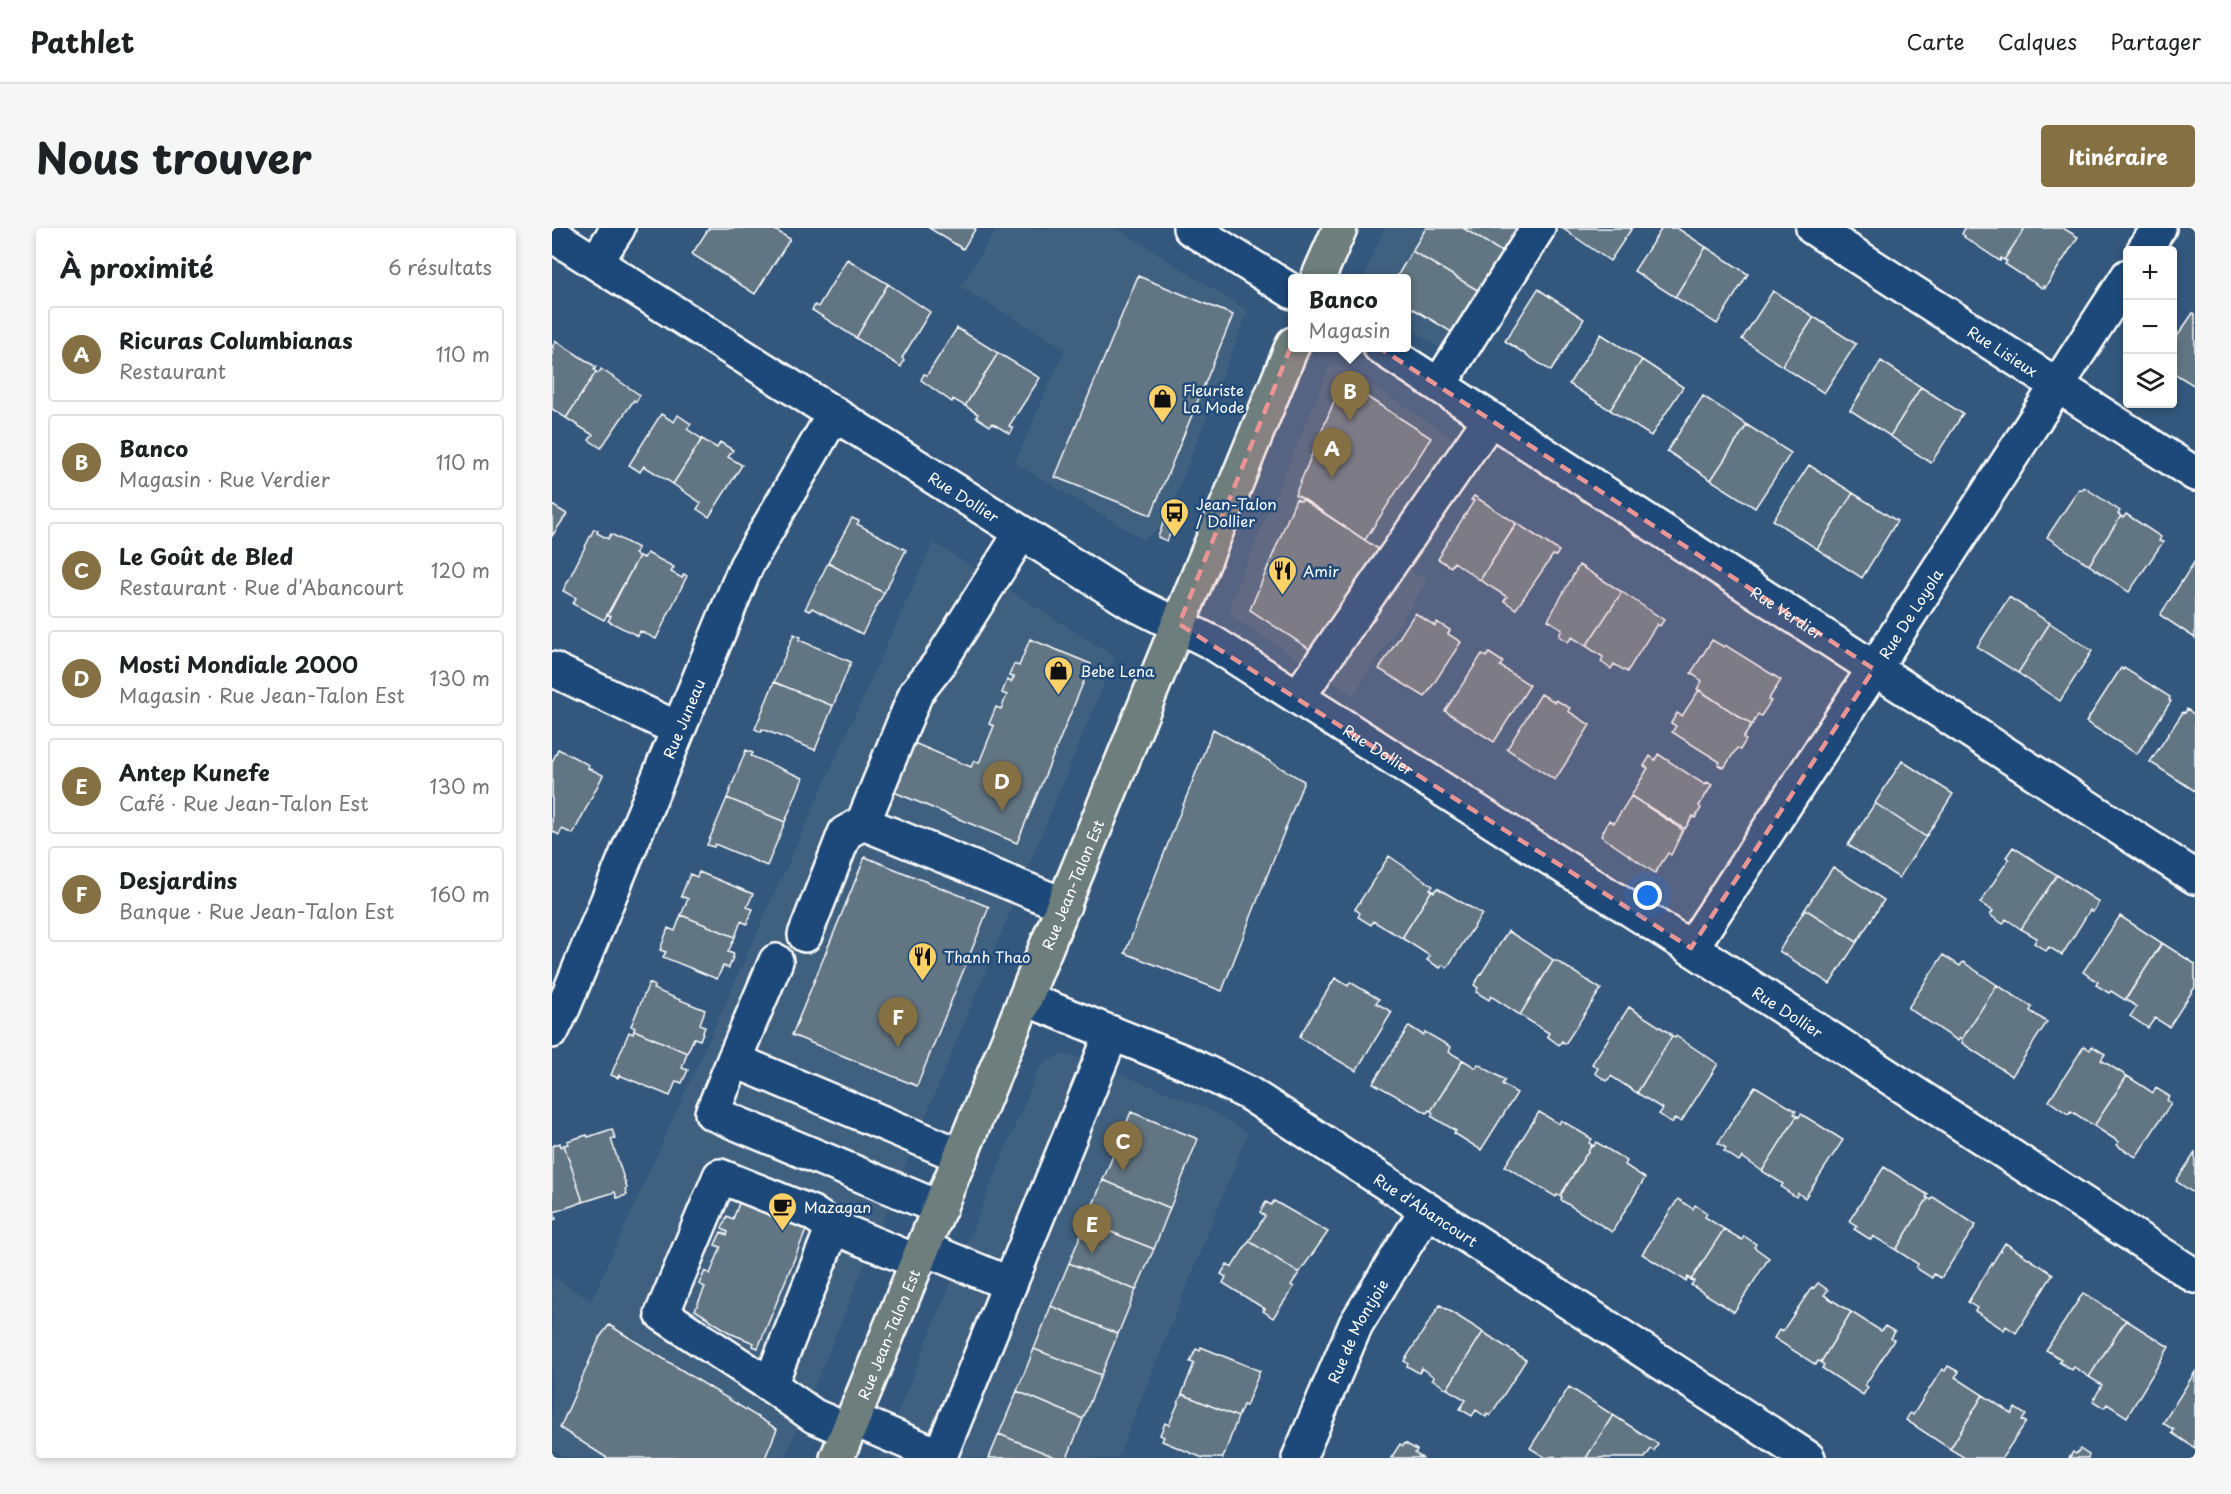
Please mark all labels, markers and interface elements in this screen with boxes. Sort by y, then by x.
text: Pathlet [30,20,134,63]
text: Carte [1907,25,1965,57]
text: Calques [1998,25,2077,57]
text: Partager [2110,25,2201,57]
text: Nous trouver [36,125,312,188]
button: Itinéraire [2041,125,2195,187]
map controls [2123,246,2177,408]
button: + [2123,246,2177,300]
text: À proximité [60,248,214,287]
text: 6 résultats [388,252,492,282]
popup [1288,274,1411,352]
text: Banco [1309,282,1378,315]
button: − [2123,300,2177,354]
text: Magasin [1309,315,1391,345]
street label: Rue Lisieux [1963,319,2043,382]
text: Ricuras Columbianas [119,323,353,356]
text: A [74,339,89,369]
text: 110 m [436,339,490,369]
button: layers [2123,354,2177,408]
text: Restaurant [119,356,226,386]
pin: B [1330,372,1370,421]
place label: Fleuriste La Mode [1183,378,1245,418]
shop icon: Fleuriste La Mode [1146,382,1178,424]
pin: A [1312,428,1352,478]
text: Banco [119,431,188,464]
text: B [75,447,88,477]
text: 110 m [436,447,490,477]
text: Magasin · Rue Verdier [119,464,330,494]
street label: Rue Dollier [924,465,1004,527]
place label: Jean-Talon / Dollier [1196,492,1277,532]
bus stop icon: Jean-Talon / Dollier [1159,496,1191,538]
text: Le Goût de Bled [119,539,293,572]
restaurant icon: Amir [1266,554,1298,596]
text: C [74,555,89,585]
text: 120 m [431,555,490,585]
place label: Amir [1303,559,1339,582]
street label: Rue De Loyola [1872,563,1948,663]
text: Restaurant · Rue d'Abancourt [119,572,404,602]
street label: Rue Verdier [1746,580,1829,644]
text: Mosti Mondiale 2000 [119,647,358,680]
shop icon: Bebe Lena [1043,654,1075,696]
place label: Bebe Lena [1080,659,1155,682]
text: D [74,663,89,693]
text: 130 m [430,663,490,693]
street label: Rue Juneau [656,675,710,762]
text: Magasin · Rue Jean-Talon Est [119,680,405,710]
street label: Rue Dollier [1339,718,1419,780]
text: Antep Kunefe [119,755,269,788]
pin: D [982,762,1022,811]
text: E [75,771,88,801]
text: 130 m [430,771,490,801]
text: Café · Rue Jean-Talon Est [119,788,368,818]
street label: Rue Jean-Talon Est [1035,816,1109,953]
text: Desjardins [119,863,237,896]
text: F [76,879,87,909]
text: 160 m [430,879,490,909]
your location [1633,881,1662,910]
text: Banque · Rue Jean-Talon Est [119,896,394,926]
restaurant icon: Thanh Thao [907,940,939,982]
place label: Thanh Thao [944,945,1031,968]
street label: Rue Dollier [1748,980,1828,1043]
pin: F [878,998,918,1047]
pin: C [1104,1122,1142,1171]
street label: Rue d'Abancourt [1370,1167,1483,1252]
cafe icon: Mazagan [767,1190,799,1232]
place label: Mazagan [804,1195,871,1218]
pin: E [1072,1204,1112,1254]
street label: Rue Jean-Talon Est [851,1265,925,1403]
street label: Rue de Montjoie [1321,1274,1393,1386]

